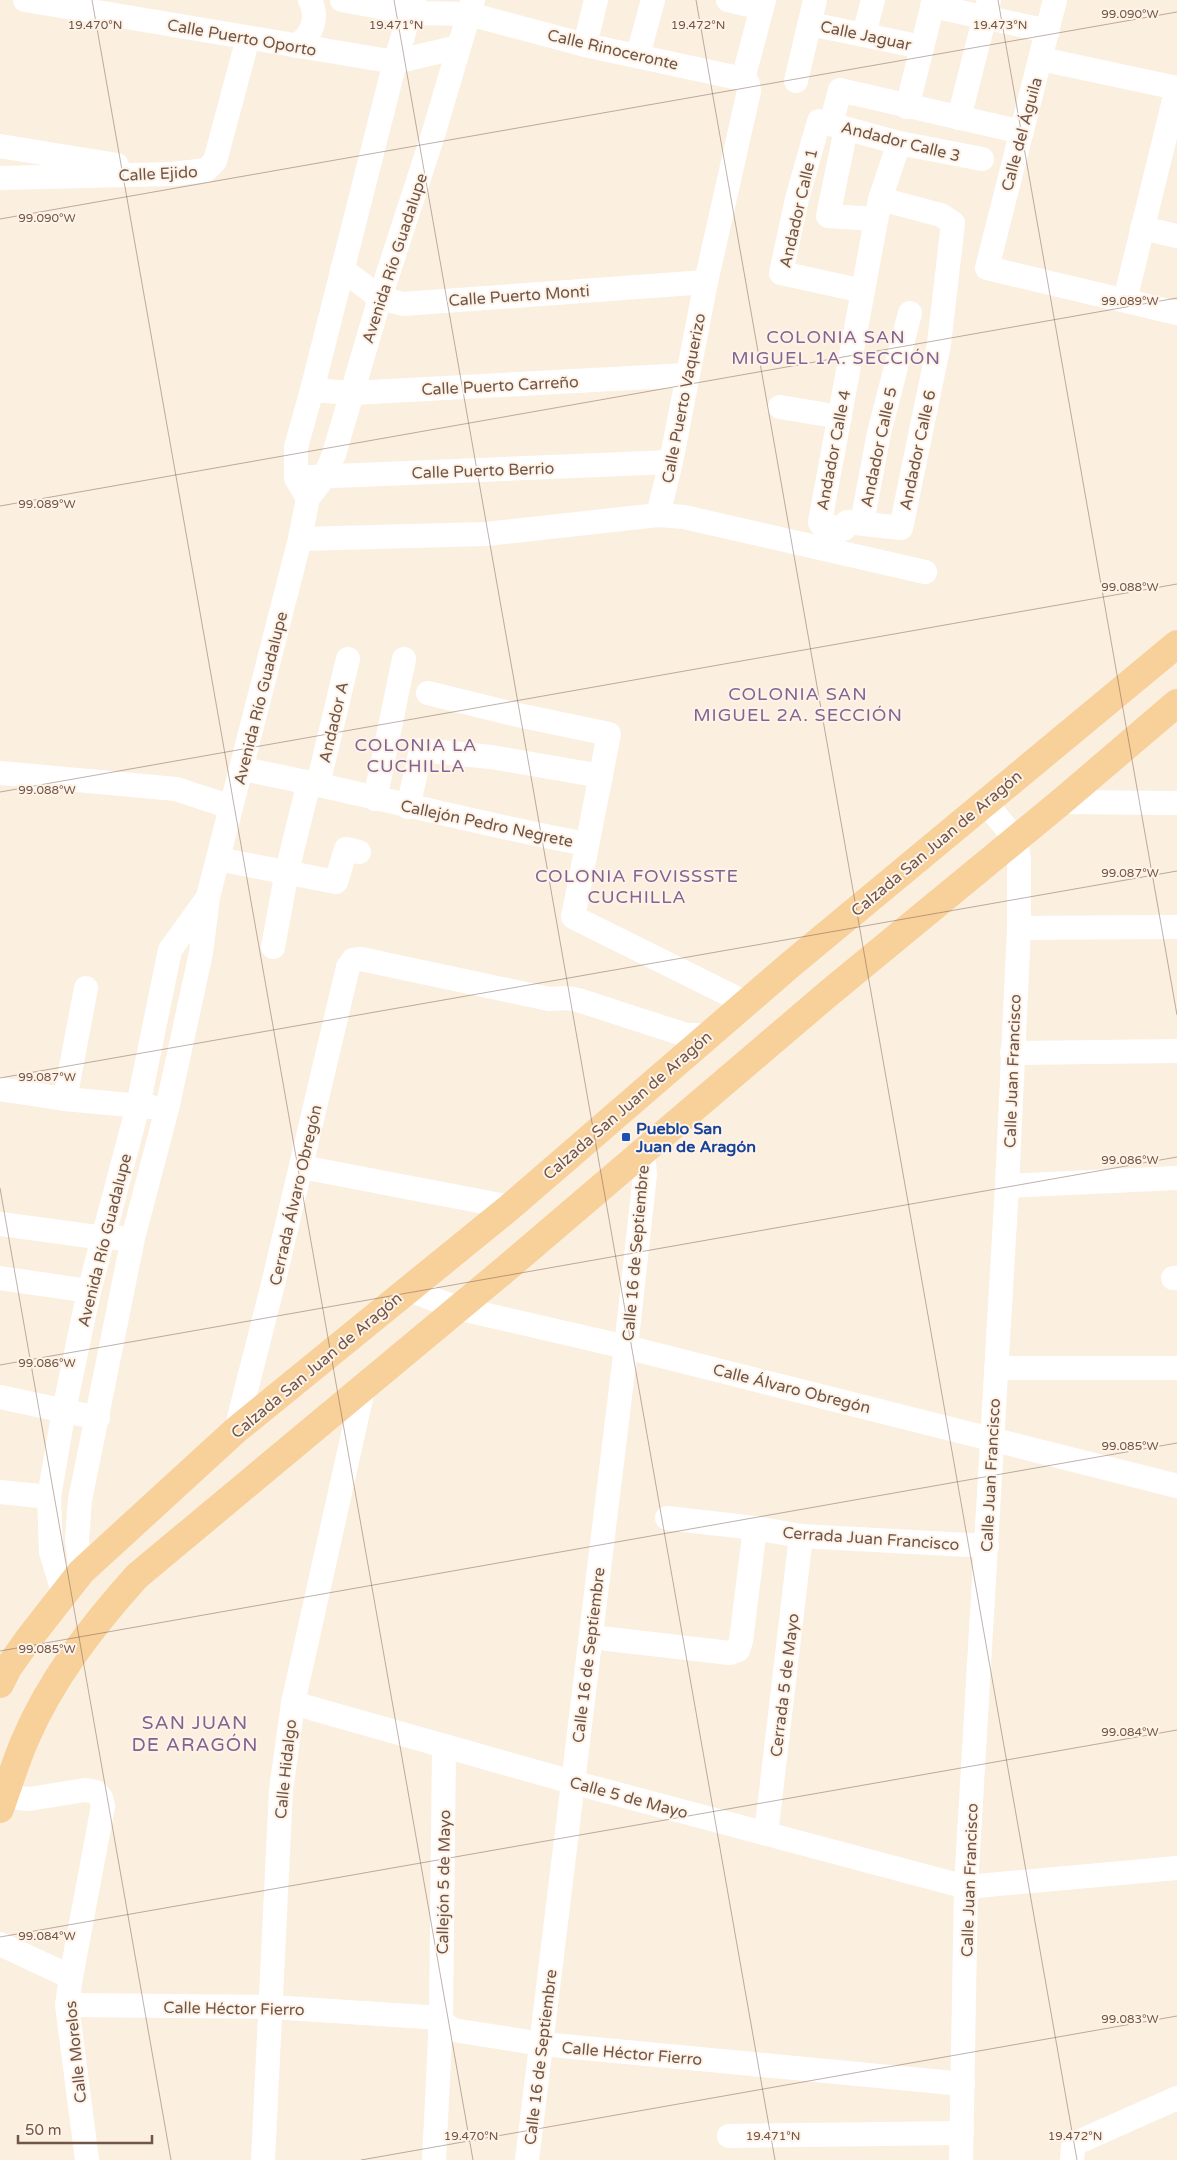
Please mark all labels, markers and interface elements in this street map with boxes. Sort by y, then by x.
text: 99.090°W [1101,7,1159,21]
street label: Calle Puerto Oporto [166,15,318,61]
street label: Calle Jaguar [818,17,914,56]
text: 19.470°N [68,18,122,32]
text: 19.471°N [369,18,423,32]
text: 19.472°N [671,18,725,32]
text: 19.473°N [973,18,1027,32]
street label: Calle Rinoceronte [545,25,680,75]
street label: Calle del Águila [997,75,1047,193]
street label: Andador Calle 3 [839,117,962,166]
street label: Andador Calle 1 [775,146,822,270]
street label: Calle Ejido [118,162,198,186]
street label: Avenida Río Guadalupe [358,171,432,346]
text: 99.090°W [18,211,76,225]
street label: Calle Puerto Monti [448,281,590,311]
text: 99.089°W [1101,294,1159,308]
street label: Calle Puerto Vaquerizo [658,312,710,485]
district label: COLONIA SAN MIGUEL 1A. SECCIÓN [731,326,941,369]
street label: Calle Puerto Carreño [421,372,579,400]
street label: Andador Calle 5 [856,385,901,509]
street label: Andador Calle 4 [813,388,855,512]
street label: Andador Calle 6 [895,388,940,512]
street label: Calle Puerto Berrio [411,459,555,483]
text: 99.089°W [18,497,76,511]
text: 99.088°W [1101,580,1159,594]
street label: Avenida Río Guadalupe [230,610,292,787]
street label: Andador A [315,680,353,765]
district label: COLONIA SAN MIGUEL 2A. SECCIÓN [693,683,903,726]
district label: COLONIA LA CUCHILLA [355,734,477,777]
street label: Calzada San Juan de Aragón [847,766,1026,921]
text: 99.088°W [18,783,76,797]
street label: Callejón Pedro Negrete [399,796,575,852]
district label: COLONIA FOVISSSTE CUCHILLA [535,865,739,908]
text: 99.087°W [1101,866,1159,880]
street label: Calle Juan Francisco [1000,994,1026,1148]
street label: Calzada San Juan de Aragón [539,1027,716,1184]
text: 99.087°W [18,1070,76,1084]
street label: Cerrada Álvaro Obregón [265,1103,327,1288]
place label: Pueblo San Juan de Aragón [635,1119,756,1157]
marker: Pueblo San Juan de Aragón [620,1131,632,1143]
street label: Avenida Río Guadalupe [74,1152,136,1329]
text: 99.086°W [1101,1153,1159,1167]
street label: Calle 16 de Septiembre [618,1164,654,1342]
street label: Calzada San Juan de Aragón [227,1288,406,1443]
text: 99.086°W [18,1356,76,1370]
street label: Calle Álvaro Obregón [711,1360,873,1418]
street label: Calle Juan Francisco [977,1398,1005,1552]
text: 99.085°W [1101,1439,1159,1453]
street label: Cerrada Juan Francisco [782,1523,960,1555]
street label: Calle 16 de Septiembre [568,1566,610,1744]
street label: Cerrada 5 de Mayo [766,1612,804,1758]
text: 99.085°W [18,1642,76,1656]
district label: SAN JUAN DE ARAGÓN [131,1712,259,1756]
street label: Calle Hidalgo [271,1718,301,1820]
text: 99.084°W [1101,1725,1159,1739]
street label: Calle 5 de Mayo [568,1773,690,1823]
street label: Calle Juan Francisco [957,1803,983,1957]
street label: Callejón 5 de Mayo [433,1809,455,1955]
text: 99.084°W [18,1929,76,1943]
street label: Calle 16 de Septiembre [520,1968,562,2146]
street label: Calle Héctor Fierro [163,1998,305,2020]
street label: Calle Morelos [61,2000,91,2104]
text: 99.083°W [1101,2012,1159,2026]
street label: Calle Héctor Fierro [561,2038,703,2070]
scale bar [18,2112,151,2144]
text: 50 m [25,2121,62,2139]
text: 19.470°N [444,2129,498,2143]
text: 19.471°N [746,2129,800,2143]
text: 19.472°N [1048,2129,1102,2143]

